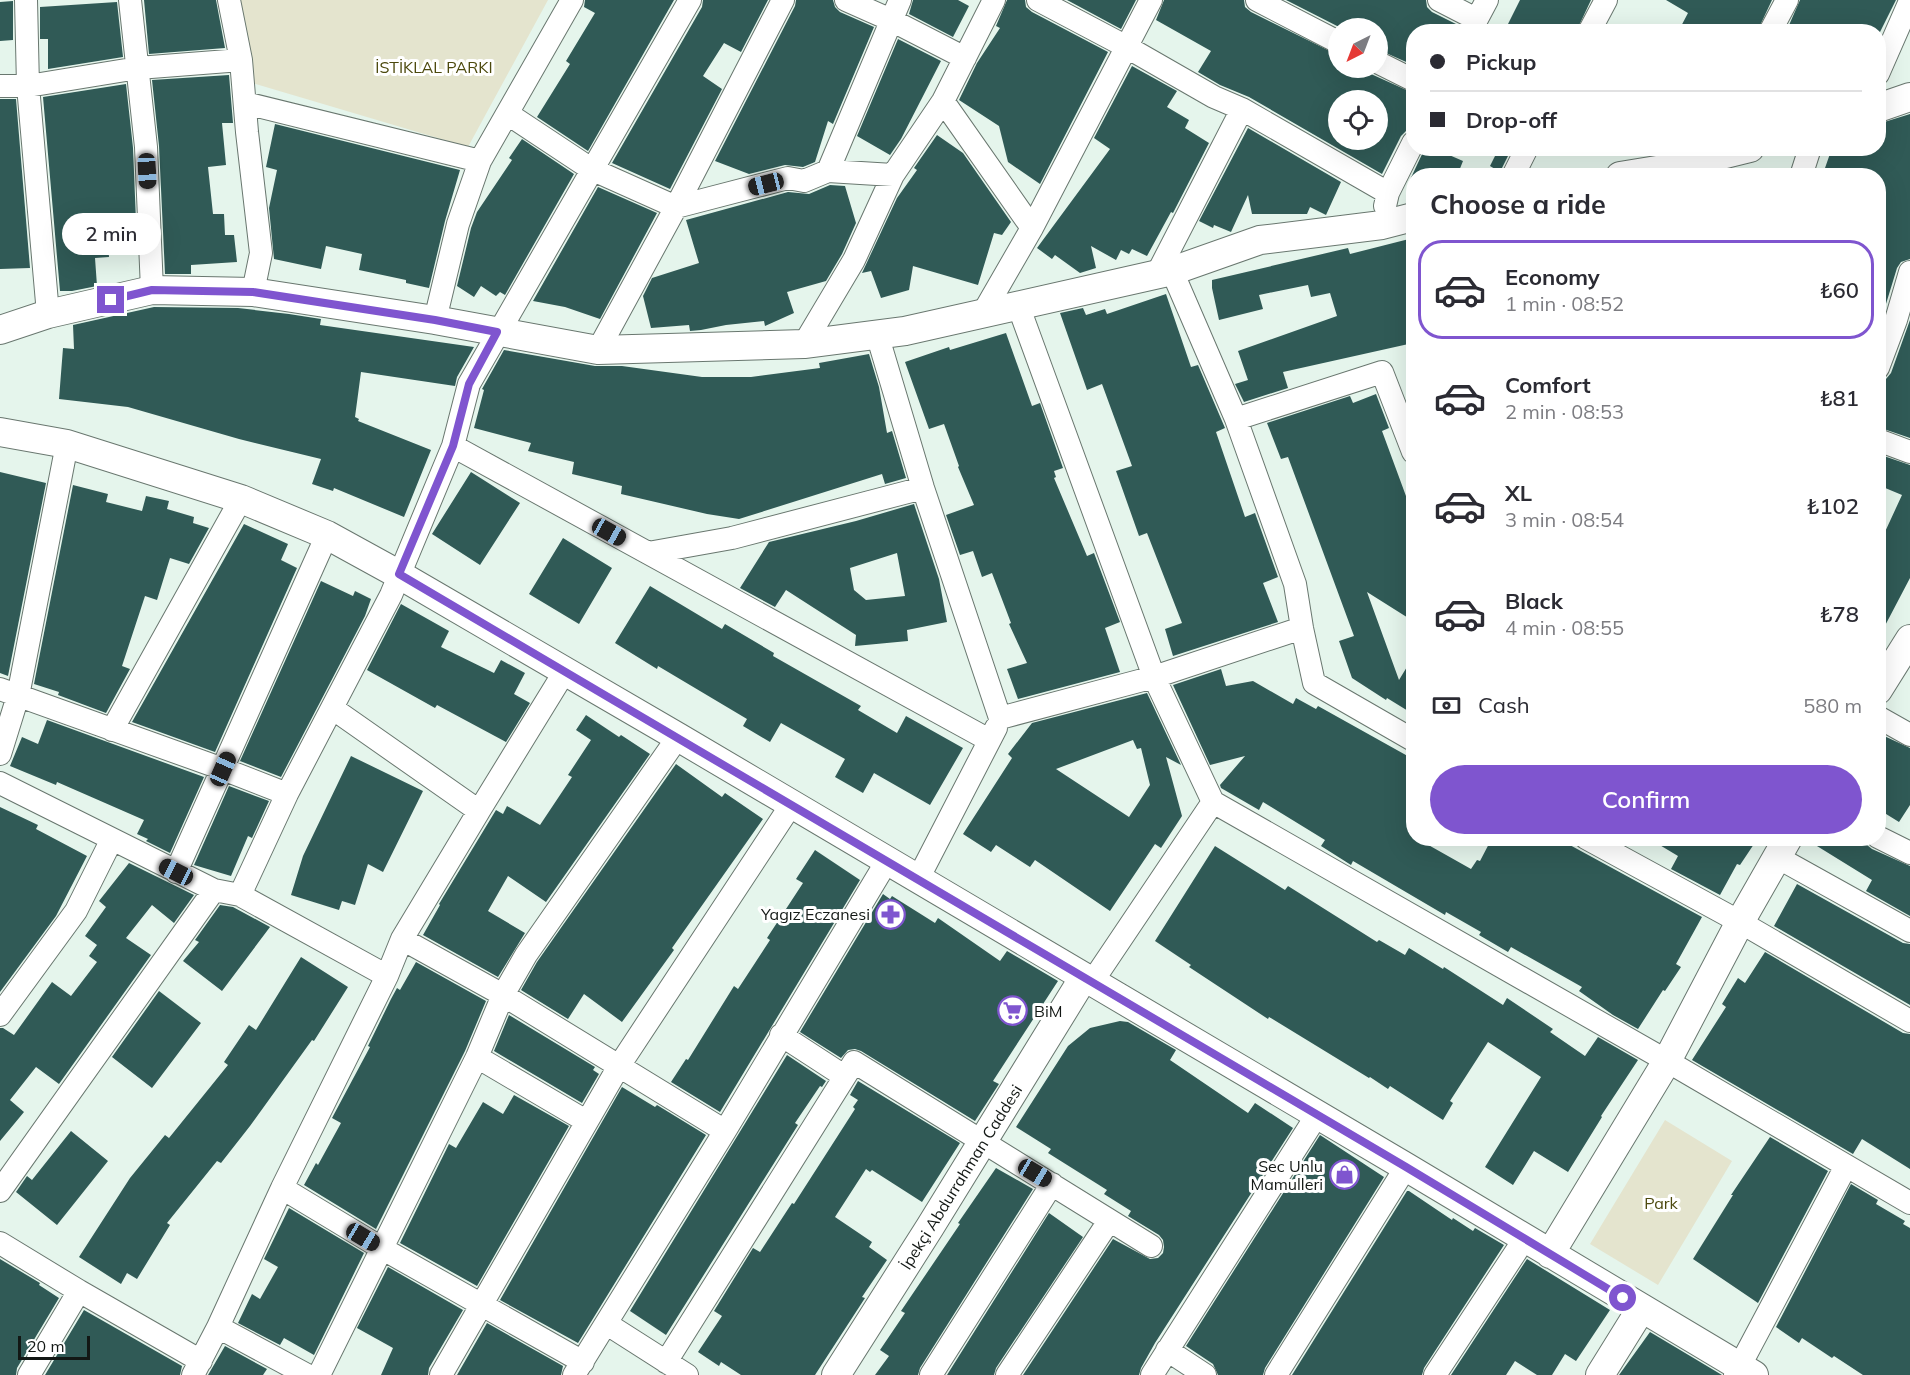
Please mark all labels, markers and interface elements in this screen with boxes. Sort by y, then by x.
north arrow [1328,18,1388,78]
map controls [1328,18,1388,150]
text: Pickup [1466,48,1536,76]
park label: İSTİKLAL PARKI [375,57,493,77]
button: locate [1328,90,1388,150]
text: Drop-off [1466,106,1557,134]
car [137,153,157,189]
car [746,171,786,197]
text: Choose a ride [1430,187,1606,221]
callout: 2 min [62,213,160,255]
text: 2 min [86,221,137,246]
icon: car [1433,263,1487,317]
text: Economy [1505,263,1600,291]
text: ₺60 [1819,276,1859,304]
route end [97,286,124,313]
text: 1 min · 08:52 [1505,291,1624,316]
icon: car [1433,371,1487,425]
text: Comfort [1505,371,1591,399]
text: ₺81 [1819,384,1859,412]
text: 2 min · 08:53 [1505,399,1624,424]
icon: car [1433,479,1487,533]
text: XL [1505,479,1532,507]
text: ₺102 [1806,492,1859,520]
text: 3 min · 08:54 [1505,507,1624,532]
car [589,515,629,549]
icon: car [1433,587,1487,641]
text: Black [1505,587,1563,615]
text: ₺78 [1819,600,1859,628]
text: 4 min · 08:55 [1505,615,1624,640]
icon: cash [1430,689,1463,722]
text: Cash [1478,691,1530,719]
text: 580 m [1803,693,1862,718]
car [207,749,239,789]
button: Confirm [1430,765,1862,834]
car [156,856,196,888]
pharmacy icon: Yagız Eczanesi [875,898,907,930]
place label: Yagız Eczanesi [760,904,870,924]
supermarket icon: BiM [997,995,1029,1027]
place label: BiM [1034,1001,1062,1021]
street label: İpekçi Abdurrahman Caddesi [896,1081,1026,1273]
car [1015,1156,1055,1190]
place label: Sec Unlu Mamulleri [1250,1156,1323,1194]
shop icon: Sec Unlu Mamulleri [1328,1159,1360,1191]
park label: Park [1644,1193,1679,1213]
car [343,1220,383,1254]
route start [1609,1284,1636,1311]
scale bar [18,1333,90,1360]
text: 20 m [27,1336,64,1356]

